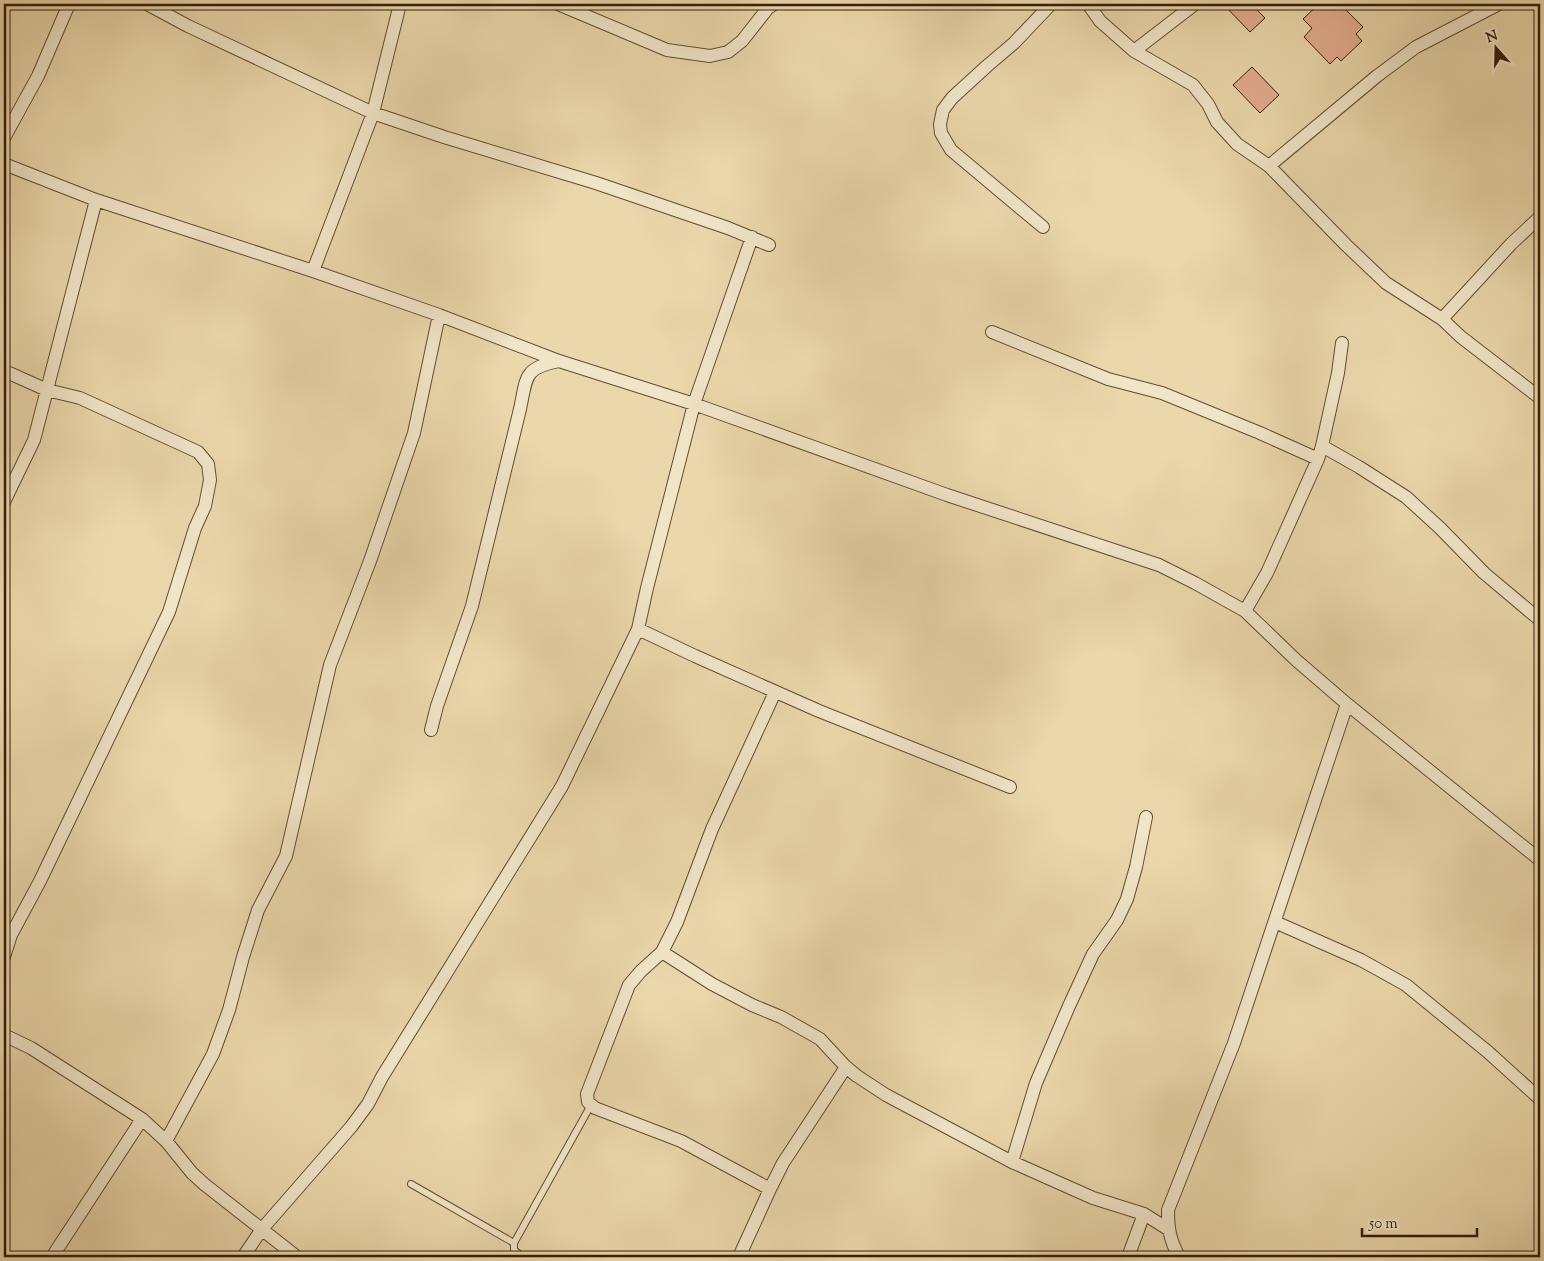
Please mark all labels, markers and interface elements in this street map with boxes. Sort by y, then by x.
north arrow [1472,22,1522,72]
text: N [1484,26,1501,49]
scale bar [1362,1206,1476,1238]
text: 50 m [1368,1214,1398,1235]

